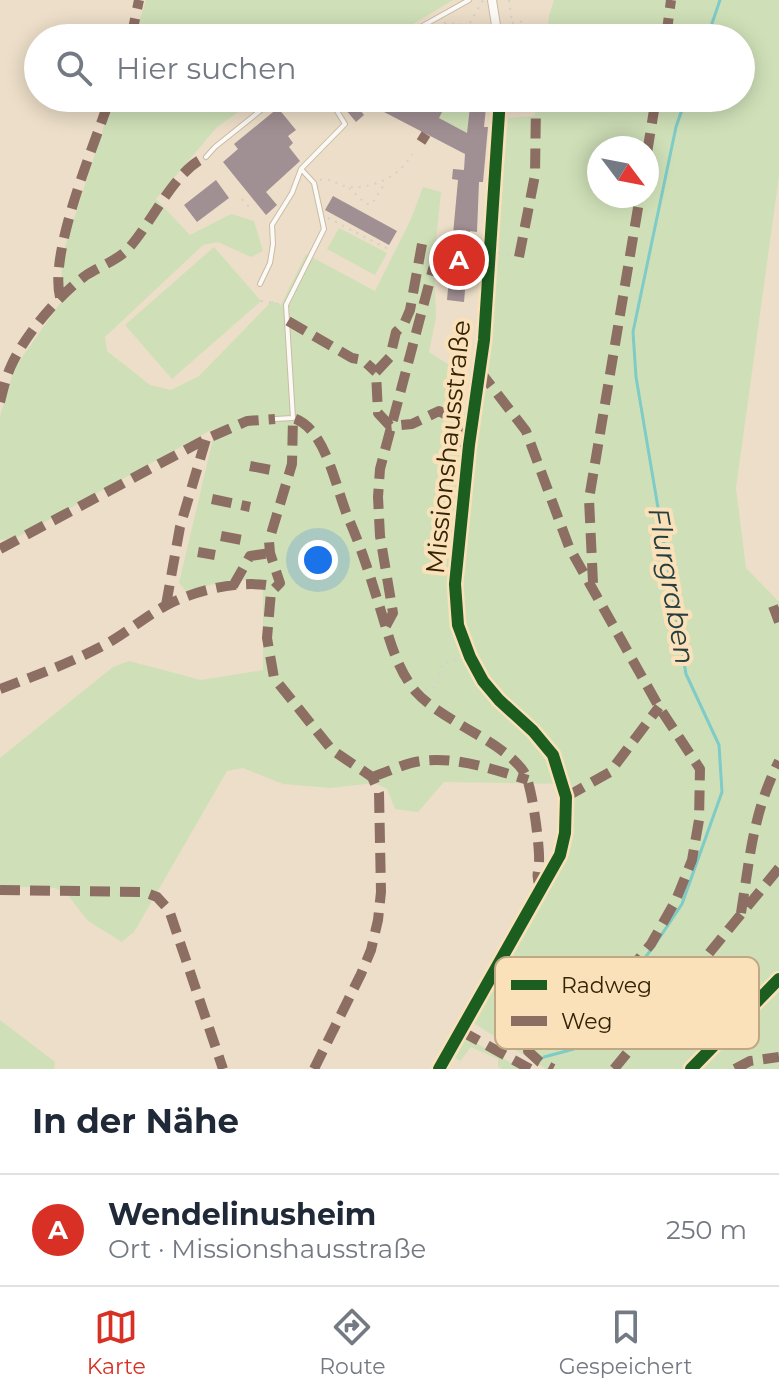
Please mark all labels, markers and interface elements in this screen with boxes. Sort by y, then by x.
search box [24,24,755,112]
icon: search [52,46,96,90]
text: Hier suchen [116,50,297,87]
north arrow [587,136,659,208]
pin: A [433,230,485,290]
street label: Missionshausstraße [419,319,477,575]
water label: Flurgraben [641,505,703,667]
your location [298,540,338,580]
legend [495,957,759,1049]
text: Radweg [561,972,652,999]
text: Weg [561,1008,613,1035]
text: In der Nähe [32,1100,239,1142]
text: Wendelinusheim [108,1196,376,1233]
text: A [48,1214,68,1246]
text: 250 m [666,1214,747,1246]
text: Ort · Missionshausstraße [108,1233,426,1265]
tab: Karte [87,1305,146,1380]
tab: Route [319,1305,385,1380]
tab: Gespeichert [559,1305,692,1380]

